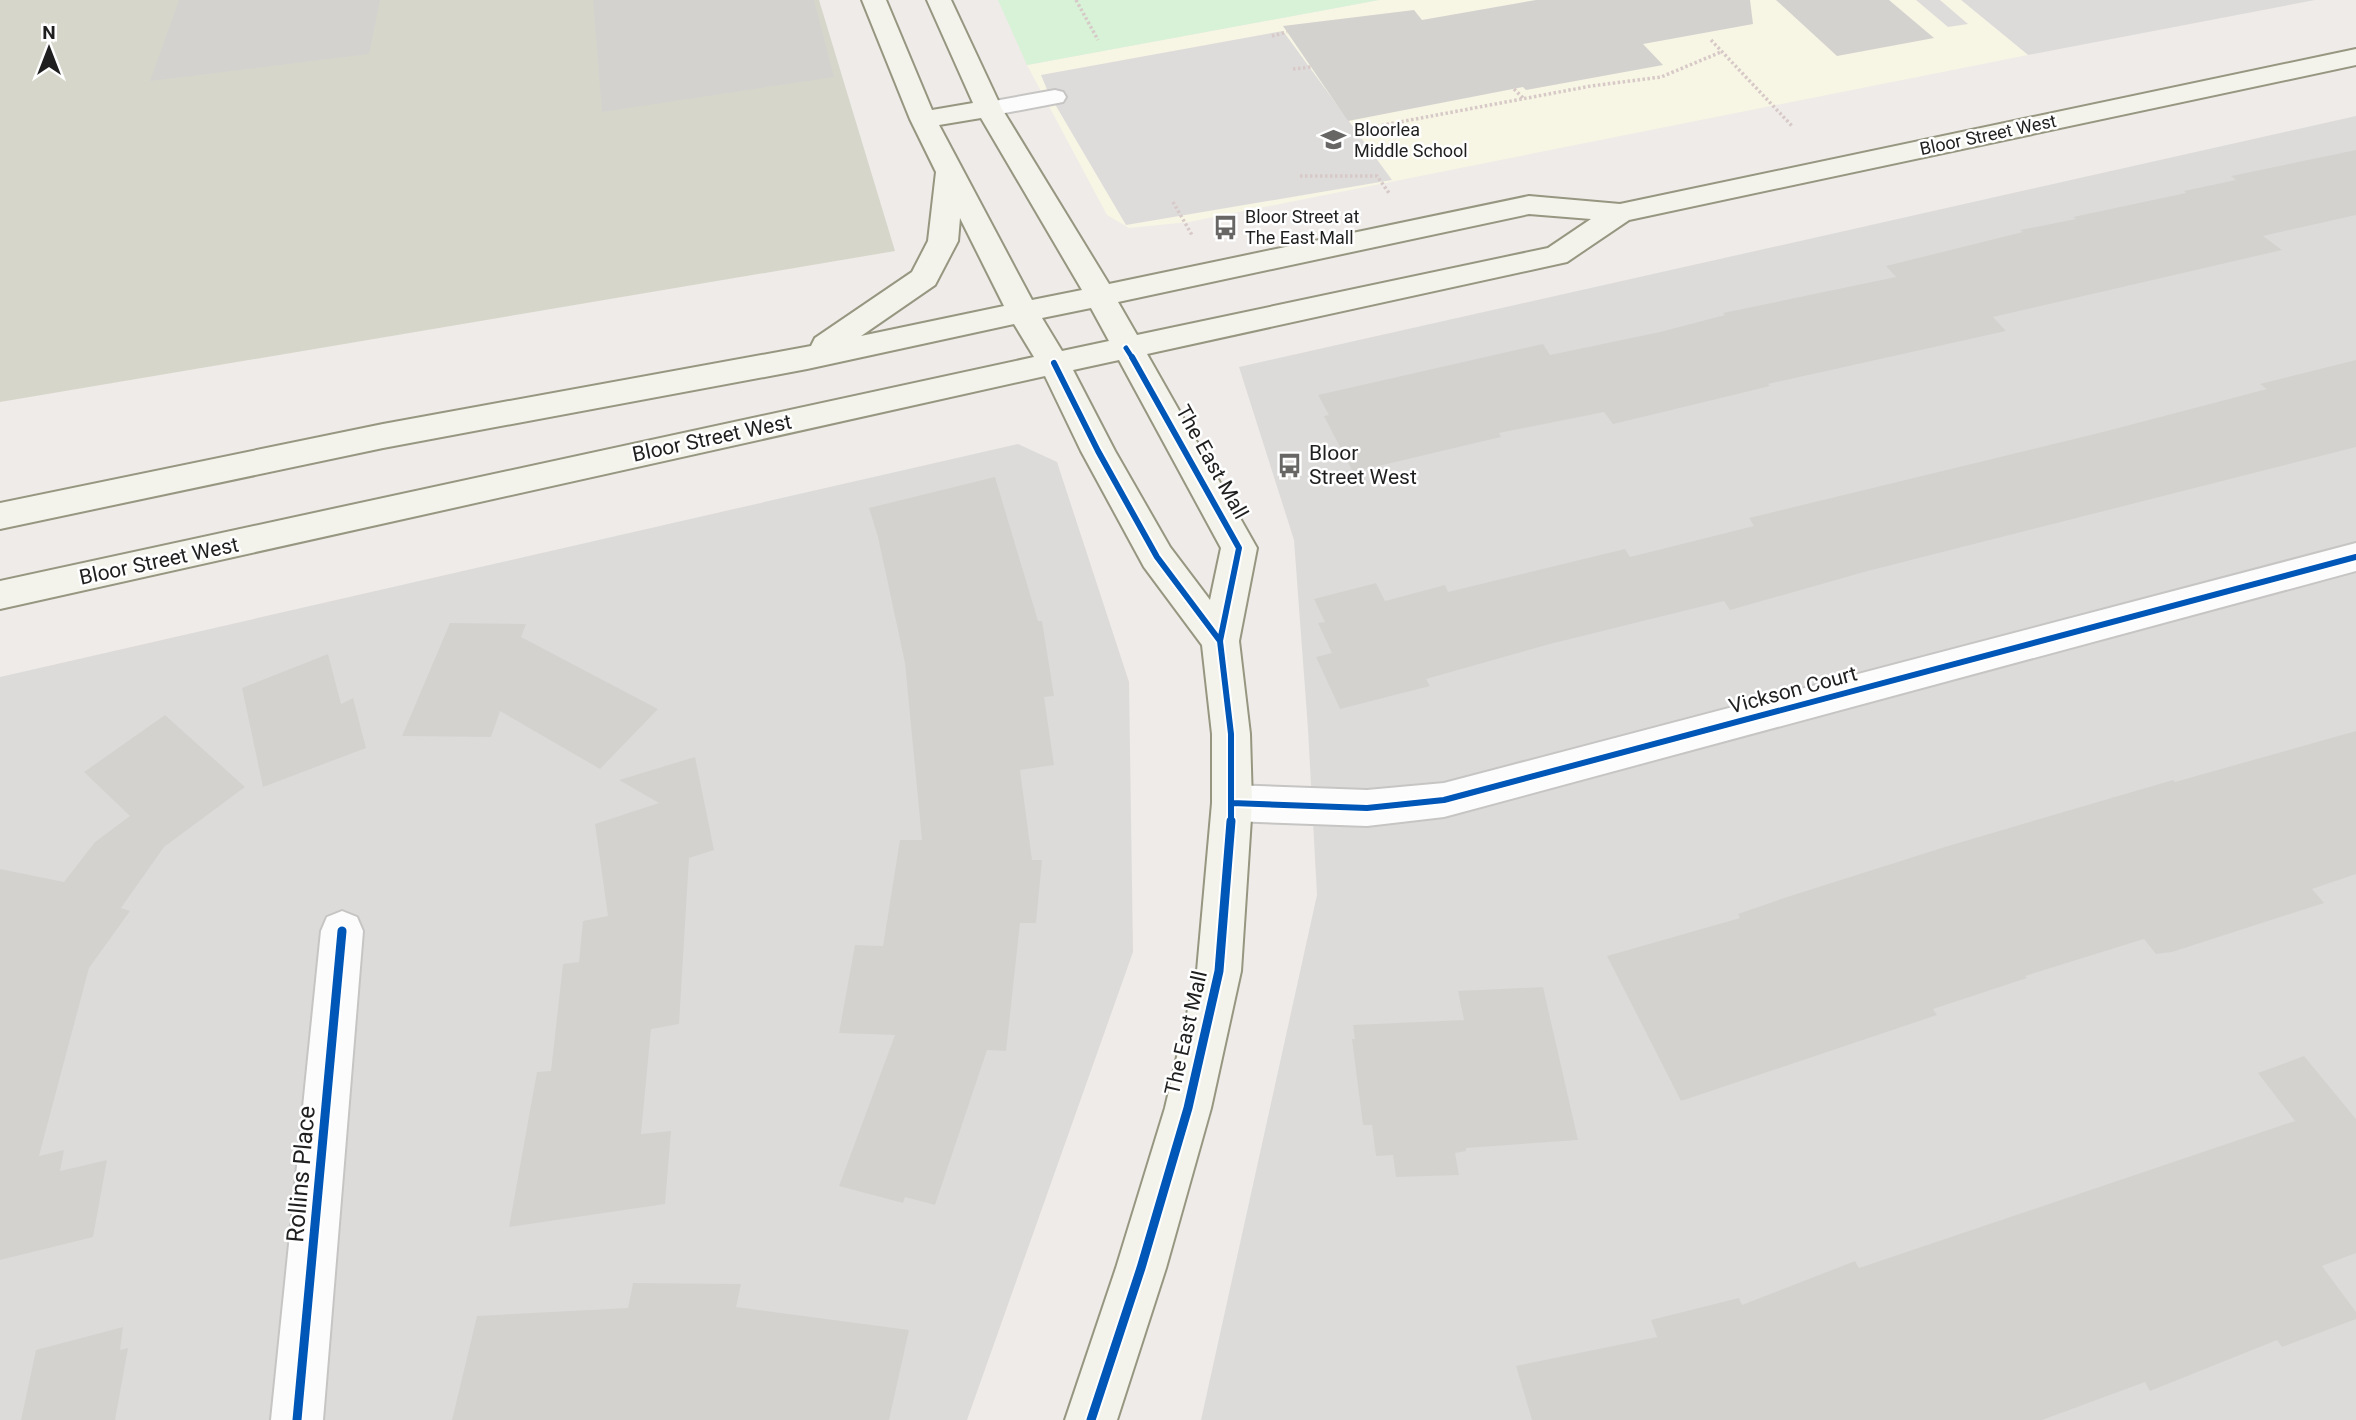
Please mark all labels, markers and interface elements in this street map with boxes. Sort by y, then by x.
north arrow [14,14,84,84]
text: N [42,21,56,44]
street label: Bloor Street West [1918,110,2058,159]
place label: Bloorlea Middle School [1354,119,1468,161]
school or university icon: Bloorlea Middle School [1320,126,1348,154]
place label: Bloor Street at The East Mall [1245,206,1359,248]
bus stop icon: Bloor Street at The East Mall [1211,213,1239,241]
street label: The East Mall [1171,401,1253,523]
street label: Bloor Street West [630,409,794,467]
place label: Bloor Street West [1309,441,1417,489]
bus stop icon: Bloor Street West [1275,451,1303,479]
street label: Bloor Street West [77,532,241,590]
street label: Vickson Court [1726,661,1860,719]
street label: The East Mall [1160,969,1212,1097]
street label: Rollins Place [281,1105,321,1243]

